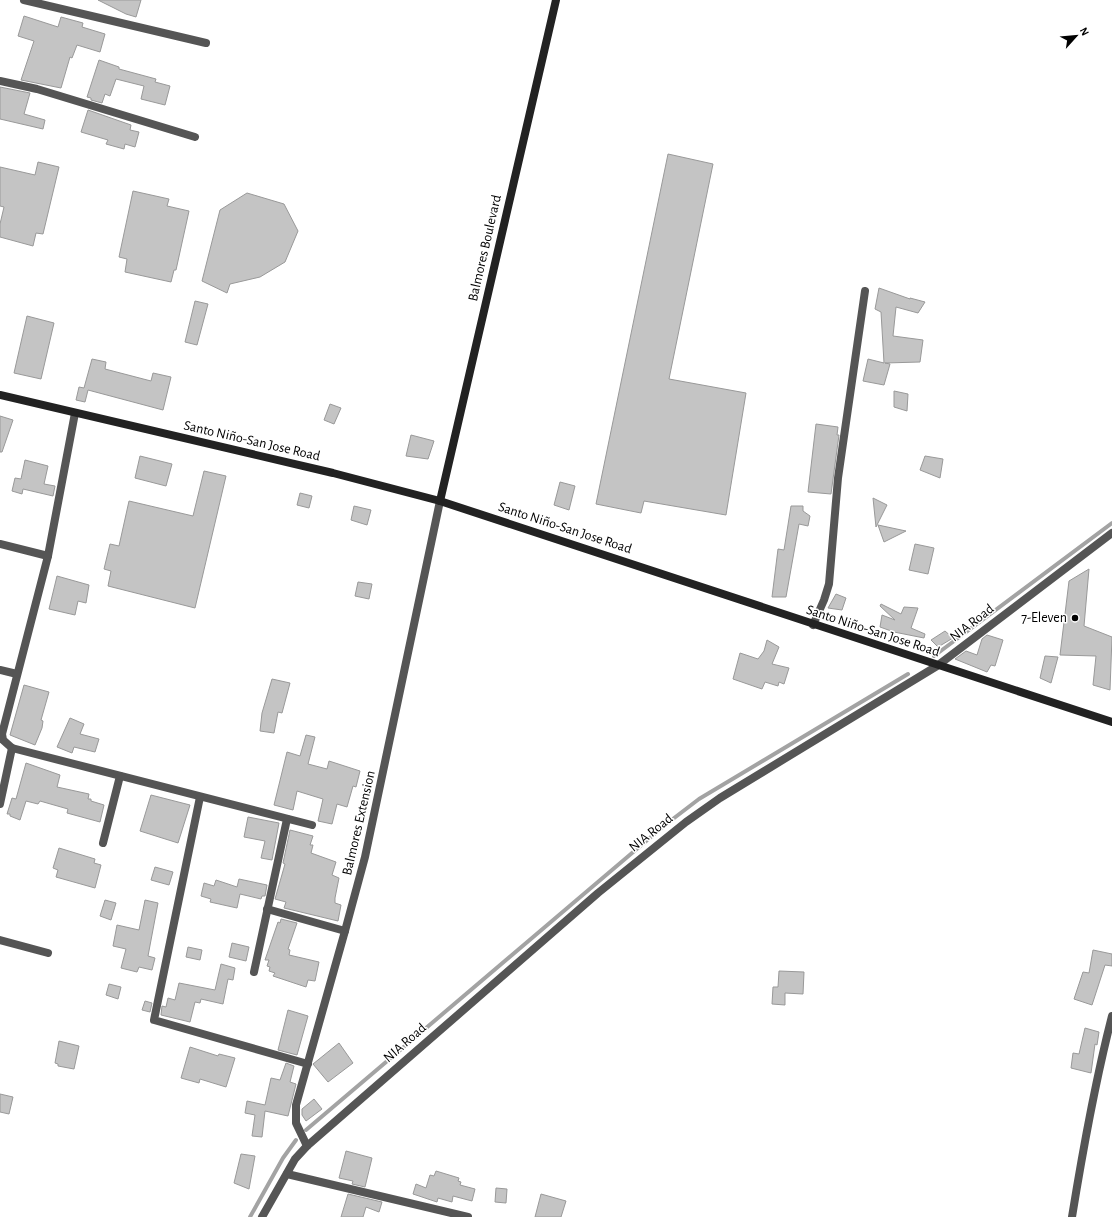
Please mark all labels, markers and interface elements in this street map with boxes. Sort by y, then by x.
north arrow [1056,16,1096,56]
text: N [1078,26,1091,38]
street label: Balmores Boulevard [466,193,504,303]
street label: Santo Niño-San Jose Road [182,418,322,464]
street label: Santo Niño-San Jose Road [496,500,634,556]
street label: NIA Road [947,602,997,644]
street label: Santo Niño-San Jose Road [804,603,942,659]
place label: 7-Eleven [1021,611,1067,625]
marker: 7-Eleven [1070,613,1080,623]
street label: Balmores Extension [340,769,378,877]
street label: NIA Road [627,811,675,855]
street label: NIA Road [381,1021,429,1065]

